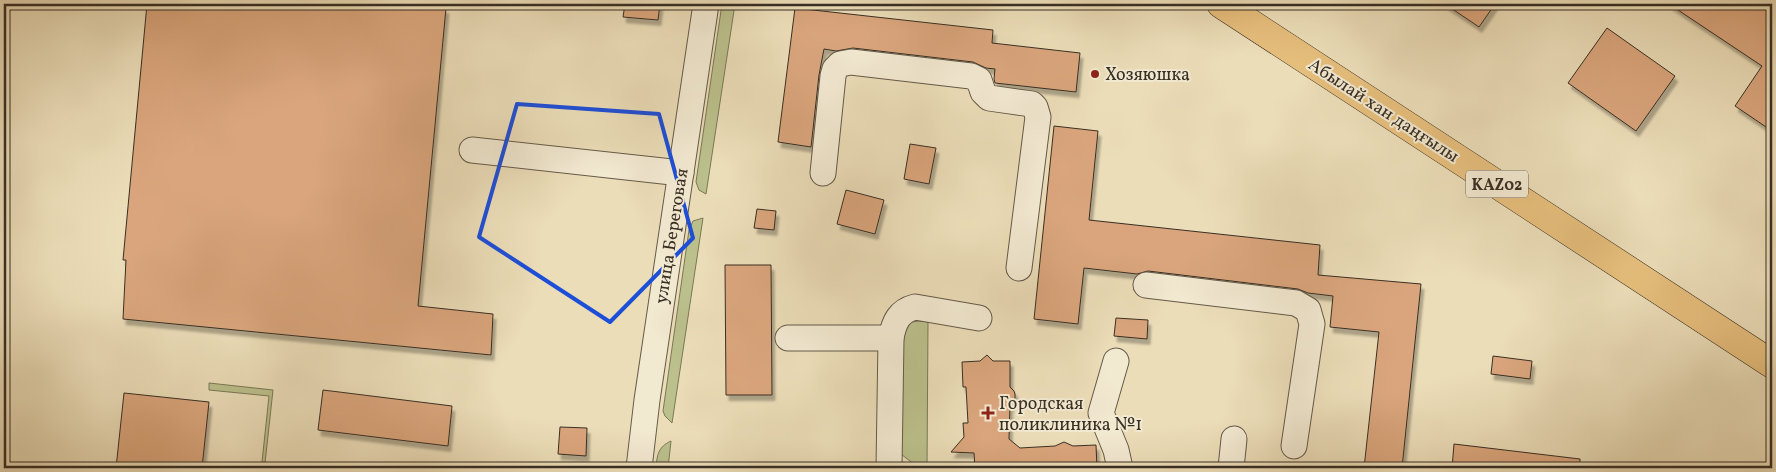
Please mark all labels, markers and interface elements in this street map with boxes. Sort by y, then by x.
street label: Абылай хан даңғылы [1303,53,1464,170]
place label: Хозяюшка [1105,63,1190,88]
marker: Хозяюшка [1089,68,1101,80]
street label: улица Береговая [649,167,696,306]
road number: KАZ02 [1466,170,1528,198]
place label: Городская поликлиника №1 [999,392,1142,438]
marker: Городская поликлиника №1 [981,406,995,420]

